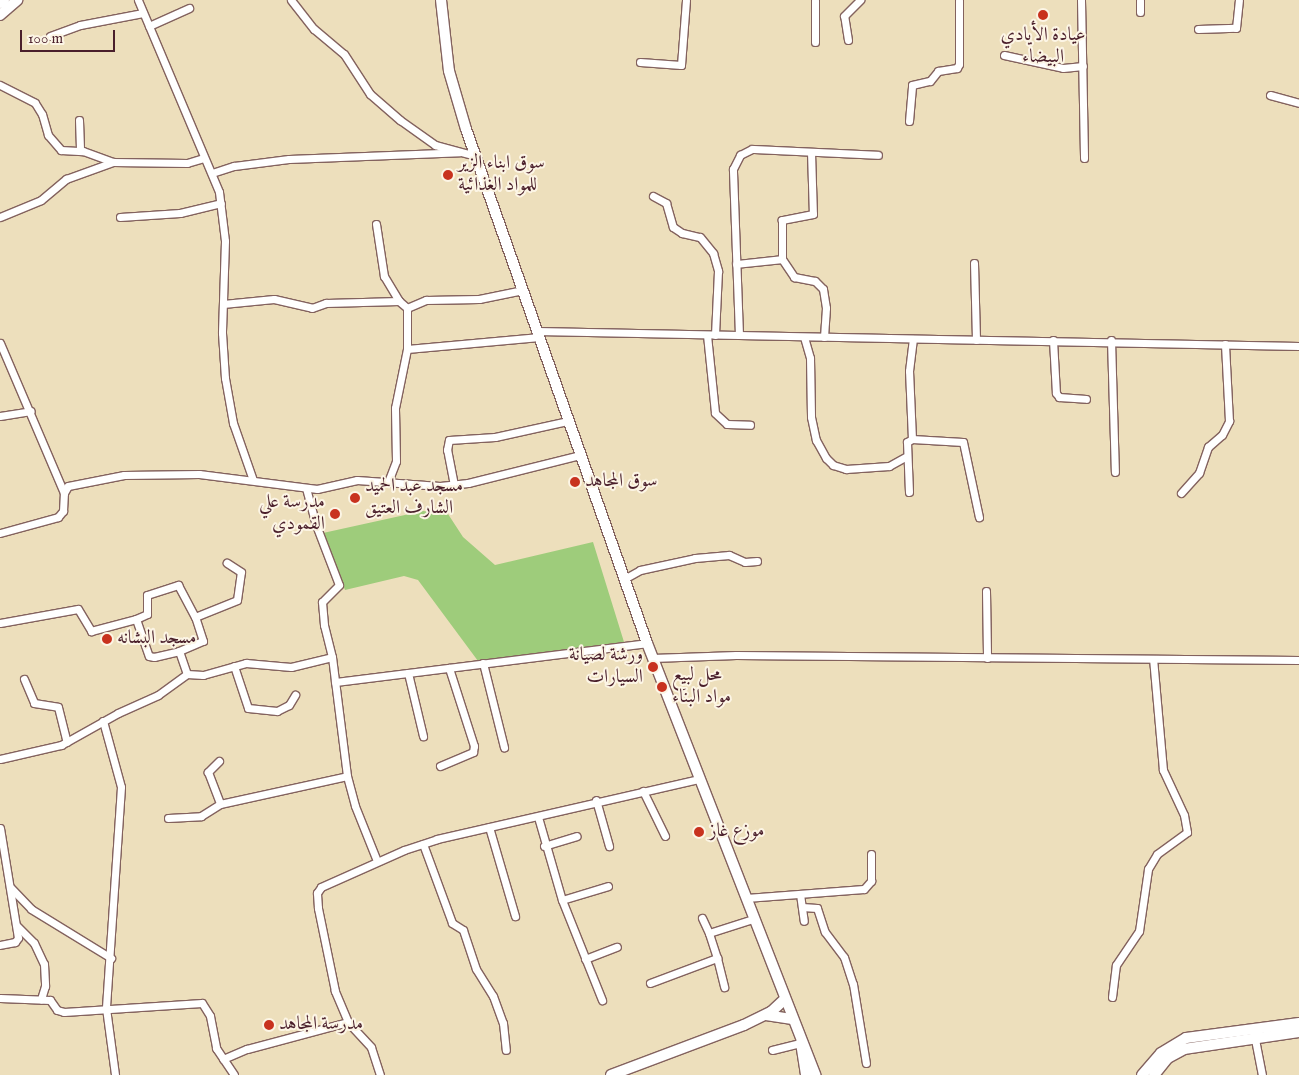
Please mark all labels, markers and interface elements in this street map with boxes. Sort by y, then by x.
marker: عيادة الأيادي البيضاء [1036,8,1050,22]
scale bar [22,20,118,52]
place label: عيادة الأيادي البيضاء [1000,25,1086,69]
text: 100 m [28,29,63,48]
place label: سوق ابناء الزير للمواد الغذائية [458,153,545,197]
marker: سوق ابناء الزير للمواد الغذائية [442,169,454,181]
place label: سوق المجاهد [585,471,658,493]
place label: مسجد عبد الحميد الشارف العتيق [365,476,463,520]
marker: سوق المجاهد [569,476,581,488]
place label: مدرسة علي القمودي [259,492,325,536]
marker: مسجد عبد الحميد الشارف العتيق [349,492,361,504]
marker: مدرسة علي القمودي [329,508,341,520]
place label: مسجد البشانه [117,628,196,650]
marker: مسجد البشانه [101,633,113,645]
place label: ورشة لصيانة السيارات [569,645,643,689]
marker: ورشة لصيانة السيارات [647,661,659,673]
place label: محل لبيع مواد البناء [672,665,731,709]
marker: محل لبيع مواد البناء [656,681,668,693]
place label: موزع غاز [709,821,764,843]
marker: موزع غاز [693,826,705,838]
place label: مدرسة المجاهد [279,1014,363,1036]
marker: مدرسة المجاهد [263,1019,275,1031]

